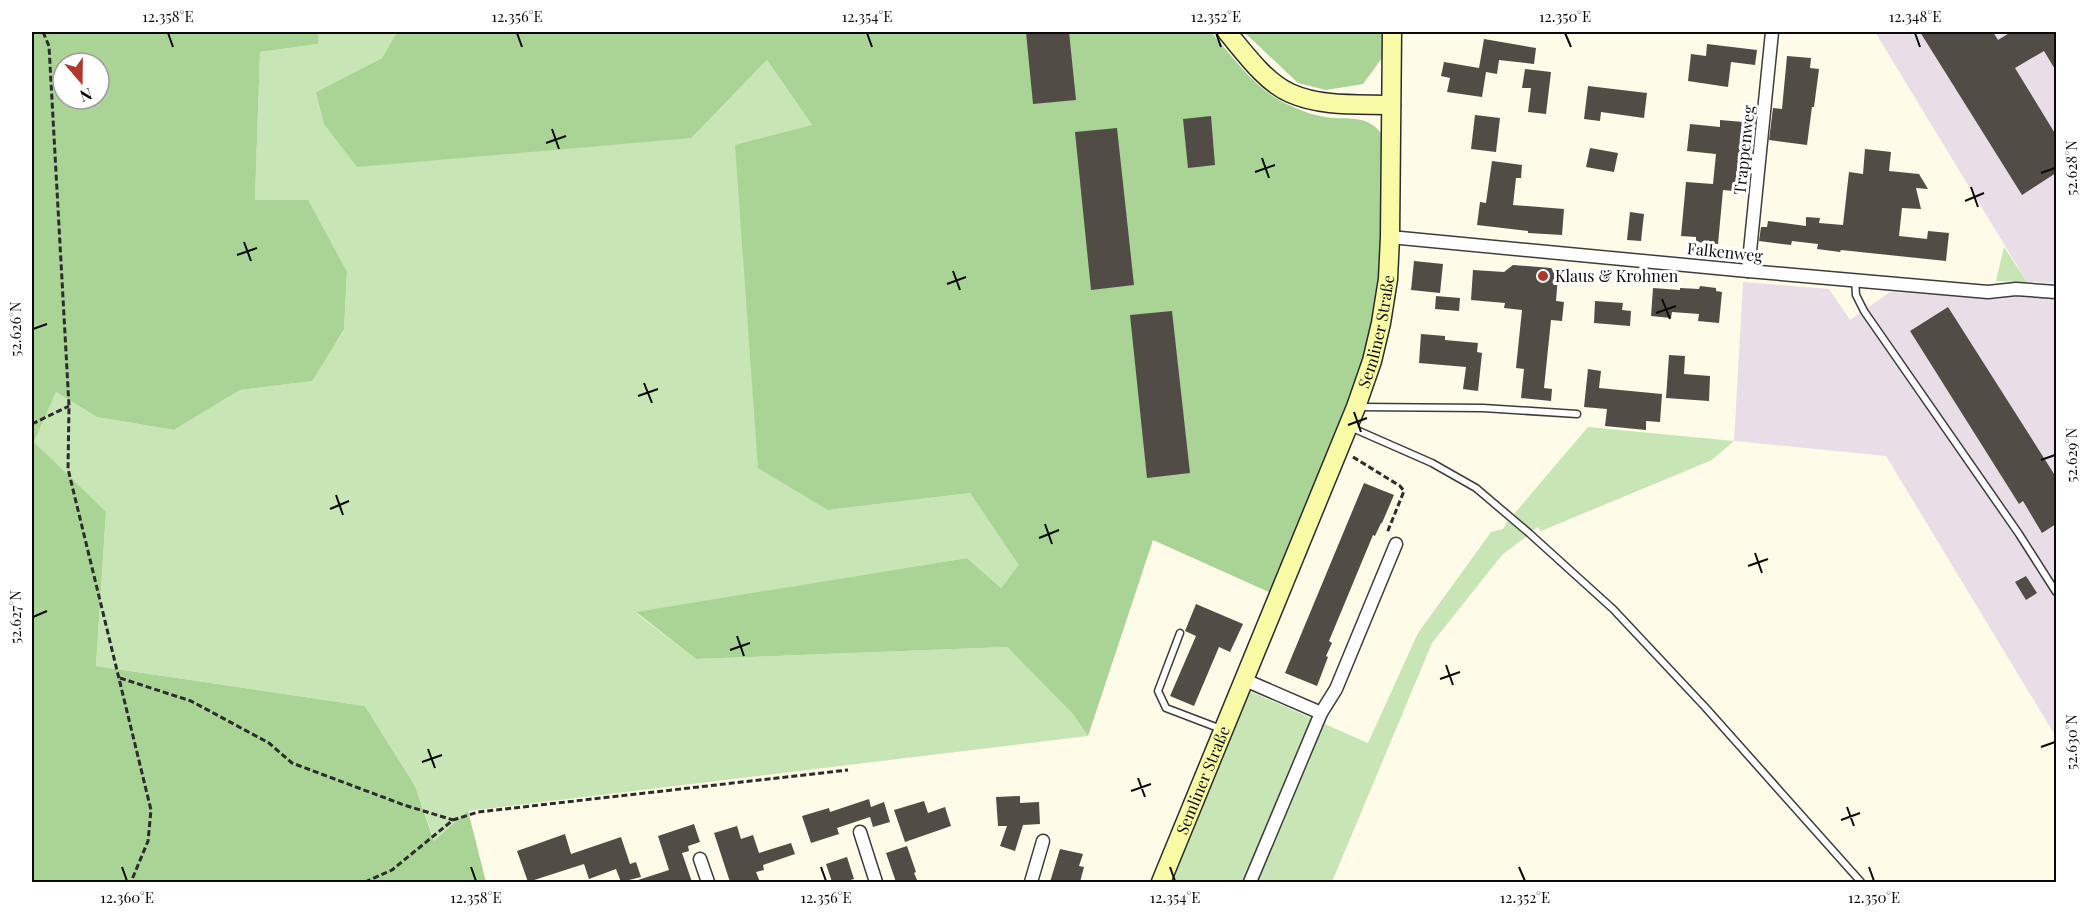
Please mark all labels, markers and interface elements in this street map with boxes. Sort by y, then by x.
text: 12.358°E [142,6,194,26]
text: 12.356°E [491,6,543,26]
text: 12.354°E [842,6,892,26]
text: 12.352°E [1191,6,1241,26]
text: 12.350°E [1539,6,1591,26]
text: 12.348°E [1889,6,1941,26]
north arrow [51,51,111,111]
text: N [77,84,95,108]
street label: Trappenweg [1728,104,1759,196]
text: 52.628°N [2061,140,2081,196]
street label: Falkenweg [1686,237,1764,266]
place label: Klaus & Krohnen [1555,265,1679,286]
marker: Klaus & Krohnen [1536,269,1550,283]
street label: Semliner Straße [1352,273,1399,391]
text: 52.626°N [5,301,25,357]
text: 52.629°N [2061,427,2081,482]
text: 52.627°N [5,590,25,644]
text: 52.630°N [2061,714,2081,770]
street label: Semliner Straße [1171,723,1234,837]
text: 12.360°E [100,887,154,907]
text: 12.358°E [450,887,502,907]
text: 12.356°E [800,887,852,907]
text: 12.354°E [1150,887,1200,907]
text: 12.352°E [1500,887,1550,907]
text: 12.350°E [1848,887,1900,907]

